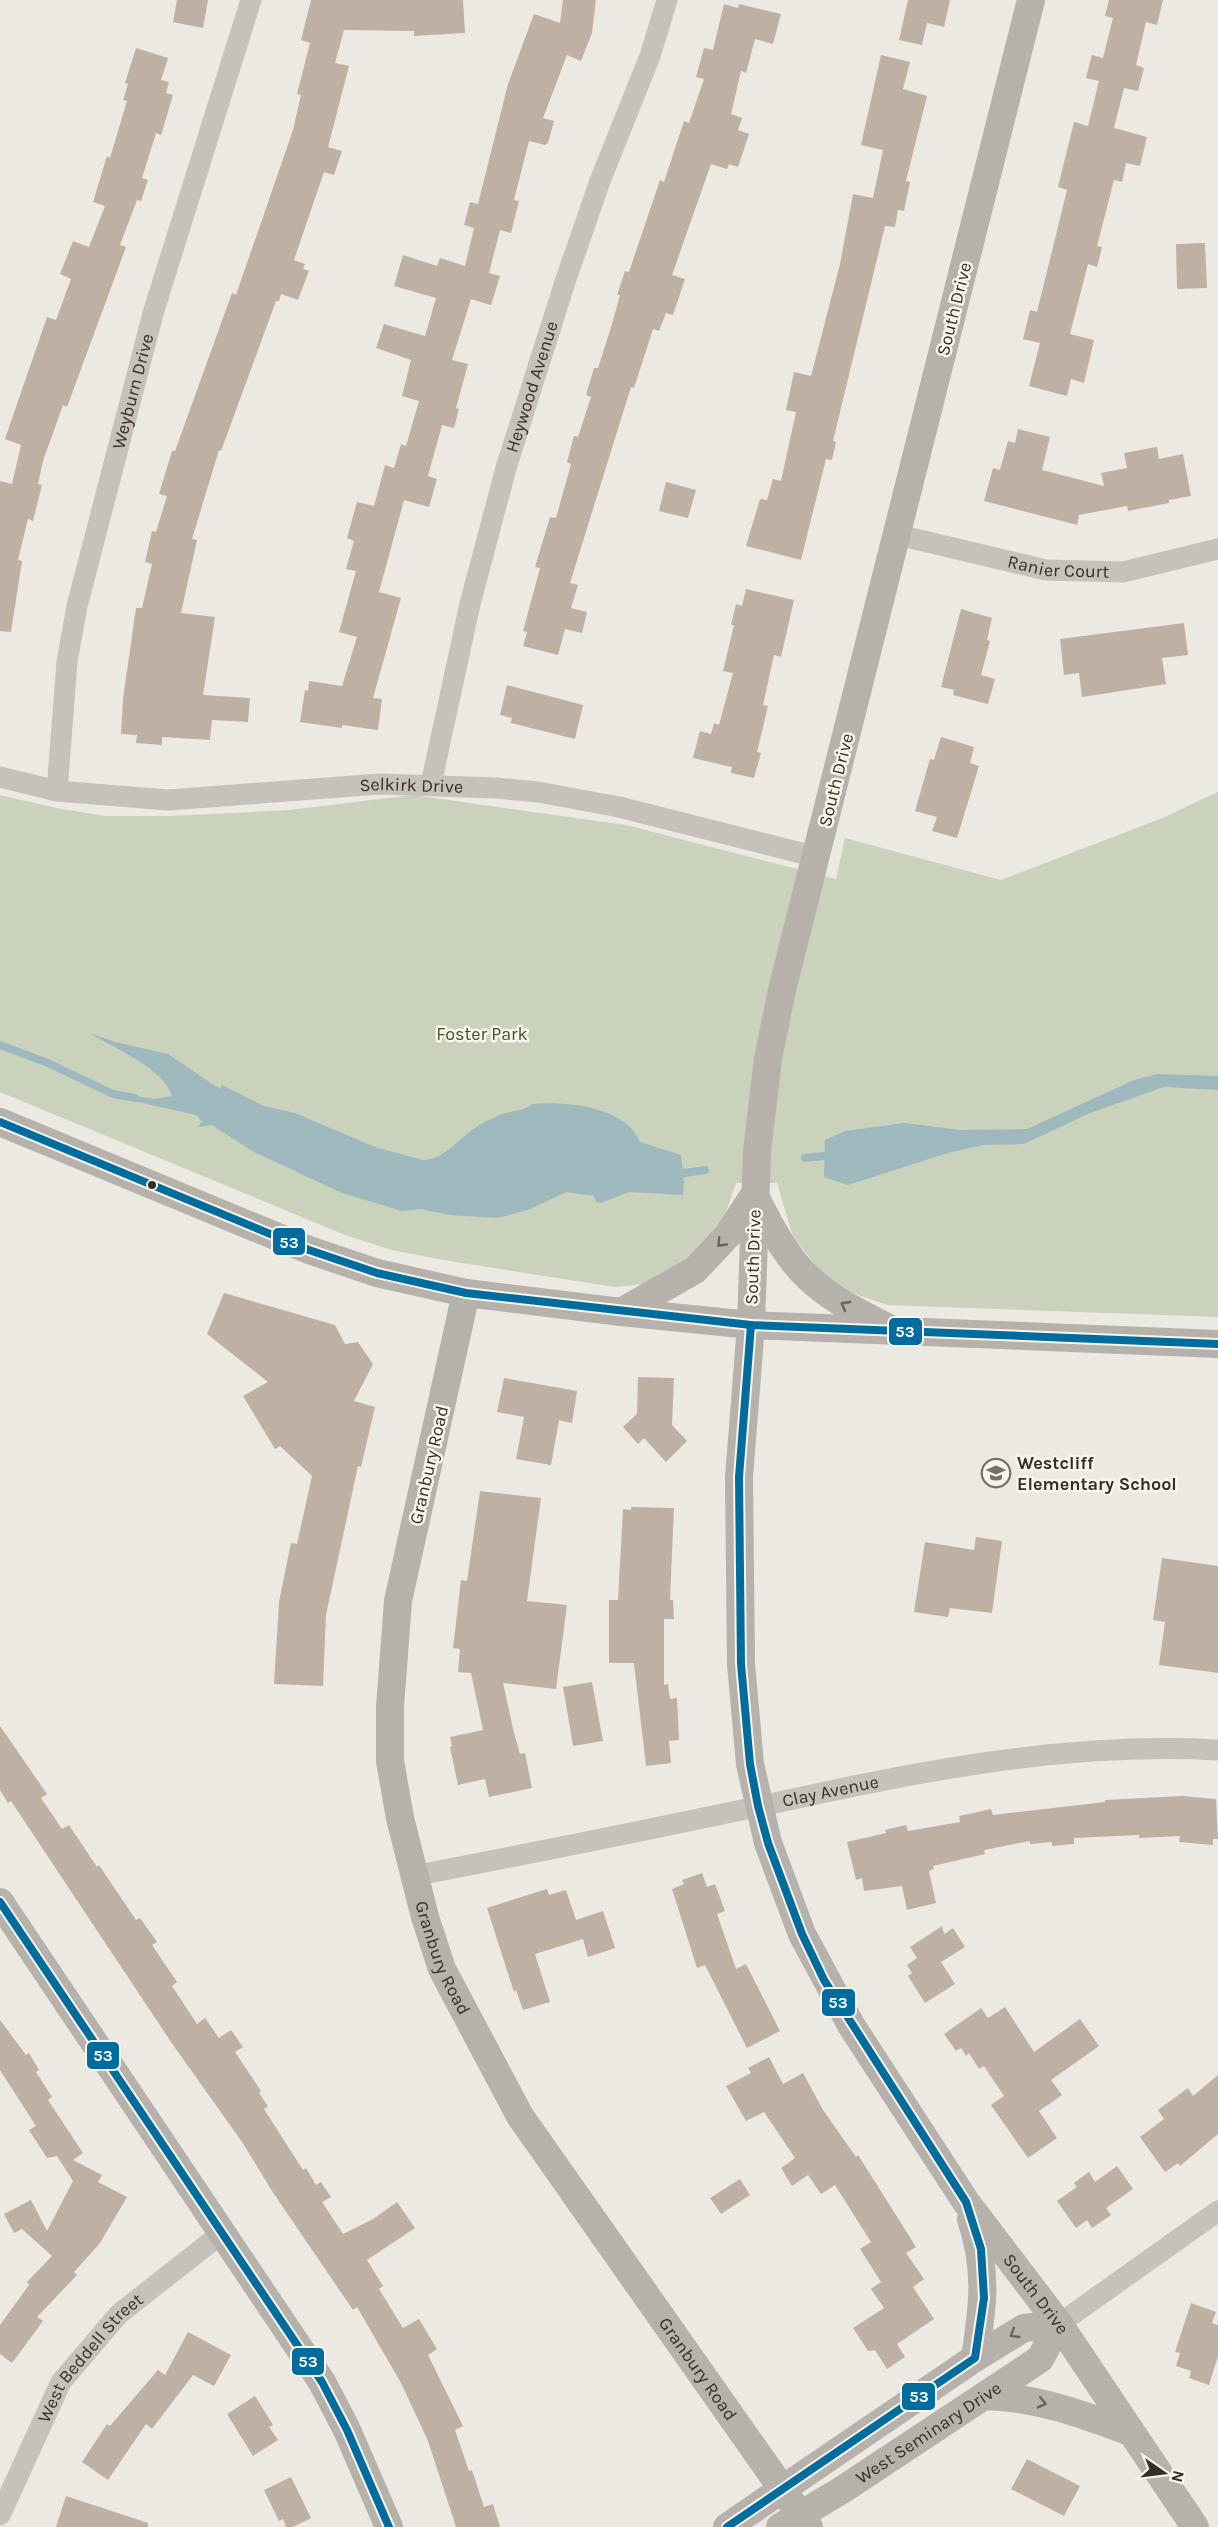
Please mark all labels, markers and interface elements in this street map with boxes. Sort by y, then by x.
street label: South Drive [932,260,976,358]
street label: Heywood Avenue [501,318,563,455]
street label: Weyburn Drive [107,331,158,452]
street label: Ranier Court [1005,550,1110,583]
street label: South Drive [814,731,858,829]
street label: Selkirk Drive [359,773,464,798]
park label: Foster Park [436,1023,528,1045]
unlabelled marker [146,1179,158,1191]
street label: South Drive [740,1209,766,1305]
line badge: 53 [272,1227,306,1256]
text: 53 [279,1233,299,1252]
one-way arrow [717,1236,728,1247]
one-way arrow [841,1301,851,1313]
line badge: 53 [888,1317,923,1346]
text: 53 [895,1322,915,1341]
street label: Granbury Road [405,1404,453,1526]
place label: Westcliff Elementary School [1017,1452,1177,1495]
school or university icon: Westcliff Elementary School [980,1457,1012,1489]
street label: Clay Avenue [780,1770,881,1812]
street label: Granbury Road [410,1899,475,2018]
line badge: 53 [821,1988,856,2017]
text: 53 [828,1993,848,2012]
line badge: 53 [86,2041,120,2070]
text: 53 [93,2046,113,2065]
street label: South Drive [998,2249,1074,2338]
street label: West Beddell Street [33,2288,148,2426]
street label: Granbury Road [654,2313,742,2425]
one-way arrow [1010,2327,1020,2339]
line badge: 53 [291,2347,325,2376]
text: 53 [298,2352,318,2371]
street label: West Seminary Drive [852,2377,1005,2489]
line badge: 53 [901,2382,936,2411]
text: 53 [909,2387,929,2406]
one-way arrow [1037,2396,1047,2409]
north arrow [1134,2443,1194,2503]
text: N [1167,2469,1189,2484]

